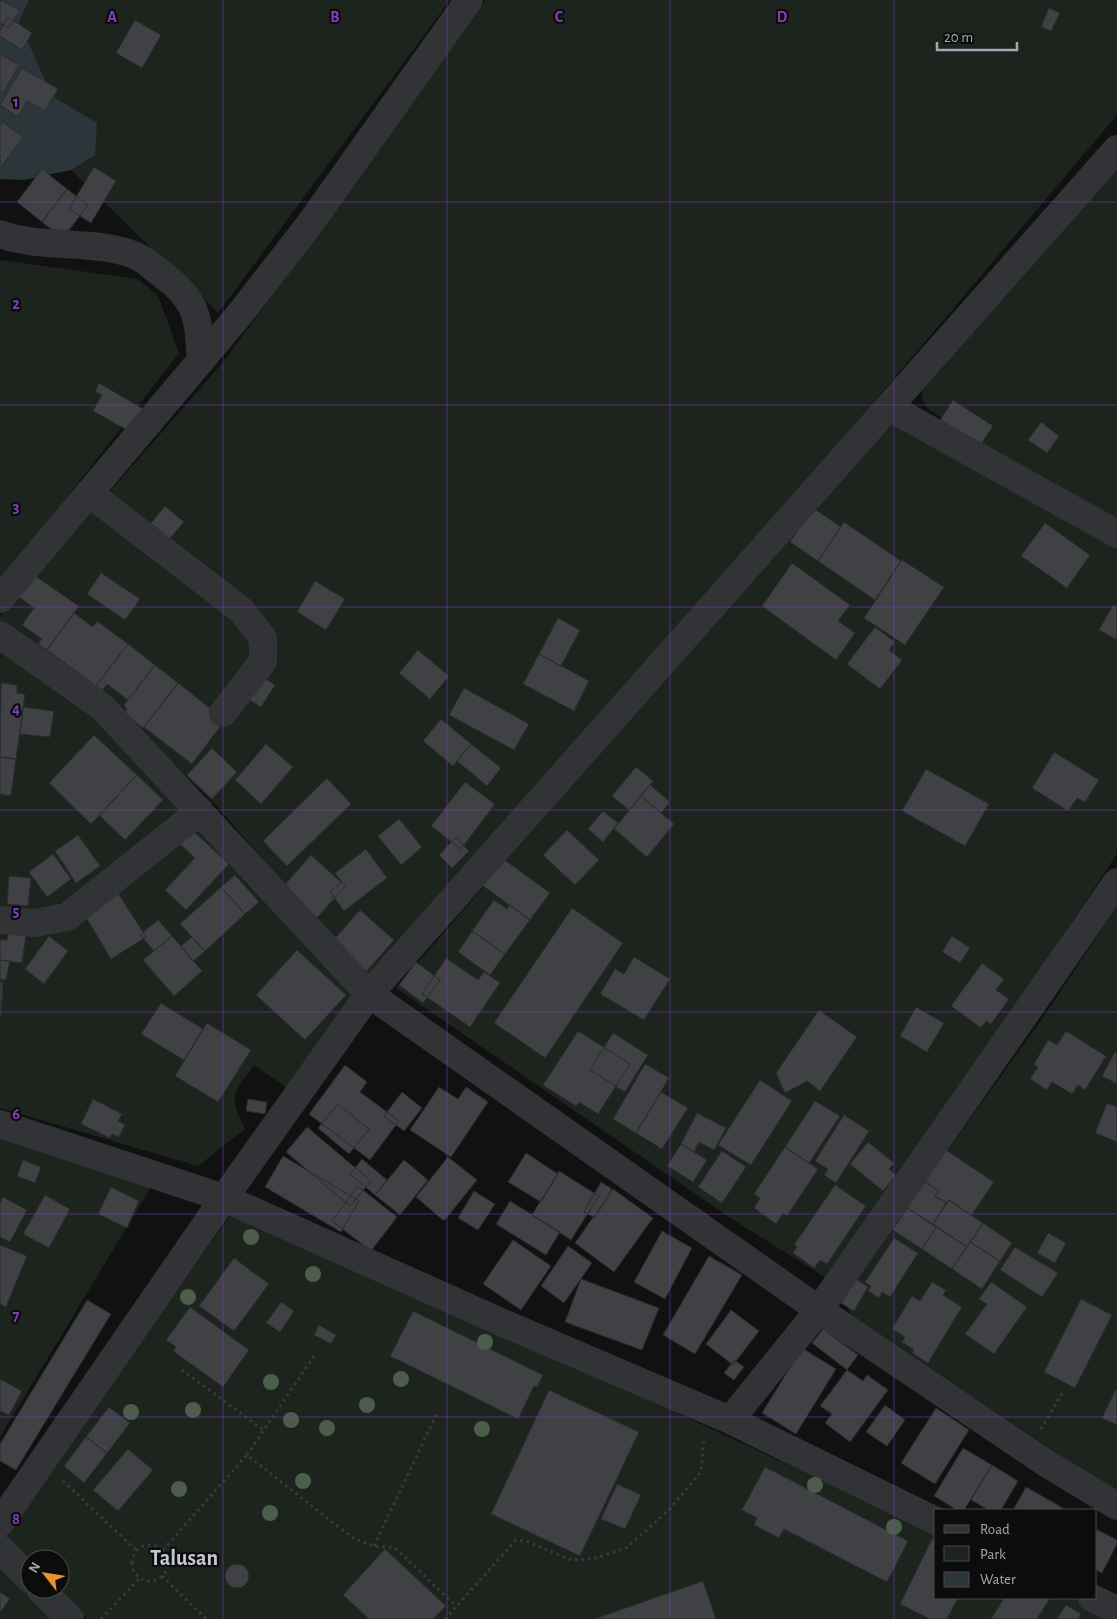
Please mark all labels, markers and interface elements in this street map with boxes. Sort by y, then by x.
text: A [107,9,117,25]
text: B [330,9,340,25]
text: C [555,9,564,25]
text: D [777,9,788,25]
scale bar [937,20,1017,52]
text: 20 m [944,30,973,45]
text: 1 [13,94,19,110]
text: 2 [12,296,20,312]
text: 3 [13,499,20,515]
text: 4 [12,701,20,717]
text: 5 [13,903,20,919]
text: 6 [12,1106,20,1122]
text: 7 [13,1308,20,1324]
legend [934,1509,1097,1599]
text: 8 [12,1511,20,1527]
text: Road [980,1522,1010,1537]
district label: Talusan [150,1547,218,1569]
text: Park [980,1547,1006,1562]
north arrow [20,1549,70,1599]
text: N [26,1560,43,1576]
text: Water [980,1572,1016,1587]

